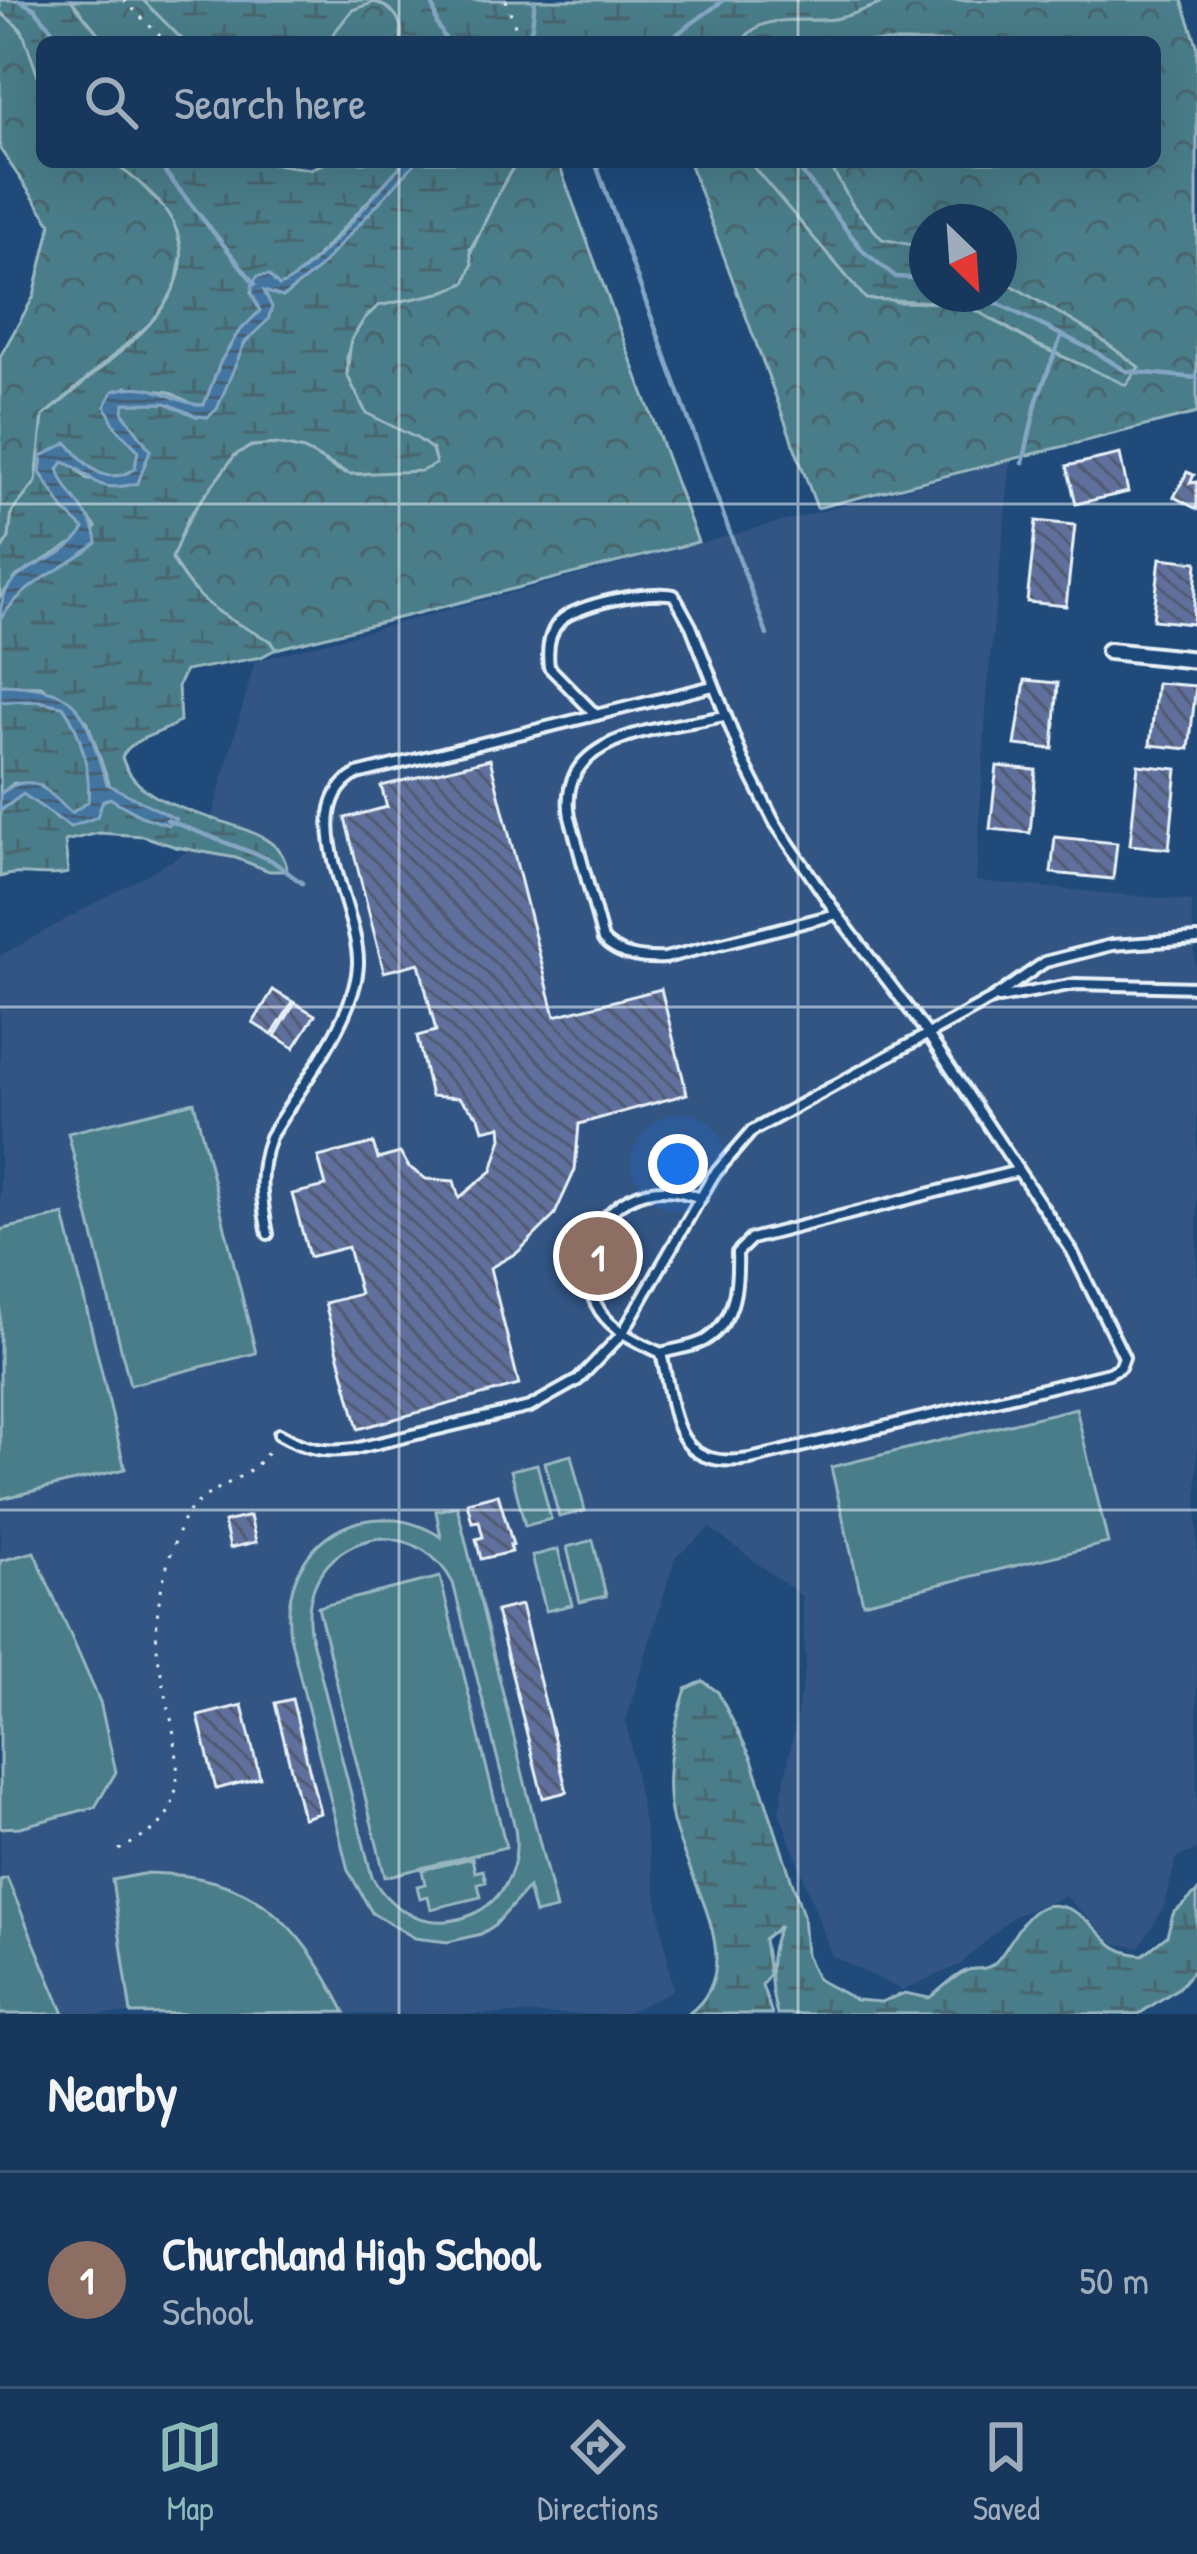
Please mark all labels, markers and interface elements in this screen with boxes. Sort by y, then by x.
search box [36,36,1161,168]
icon: search [78,69,144,135]
text: Search here [174,72,366,133]
north arrow [909,204,1017,312]
your location [648,1134,708,1194]
pin: 1 [559,1211,637,1301]
text: Nearby [48,2058,178,2127]
text: Churchland High School [162,2223,541,2284]
text: 1 [80,2253,94,2306]
text: 50 m [1080,2253,1149,2306]
text: School [162,2284,253,2337]
tab: Map [157,2414,223,2530]
tab: Directions [537,2414,659,2530]
tab: Saved [973,2414,1040,2530]

